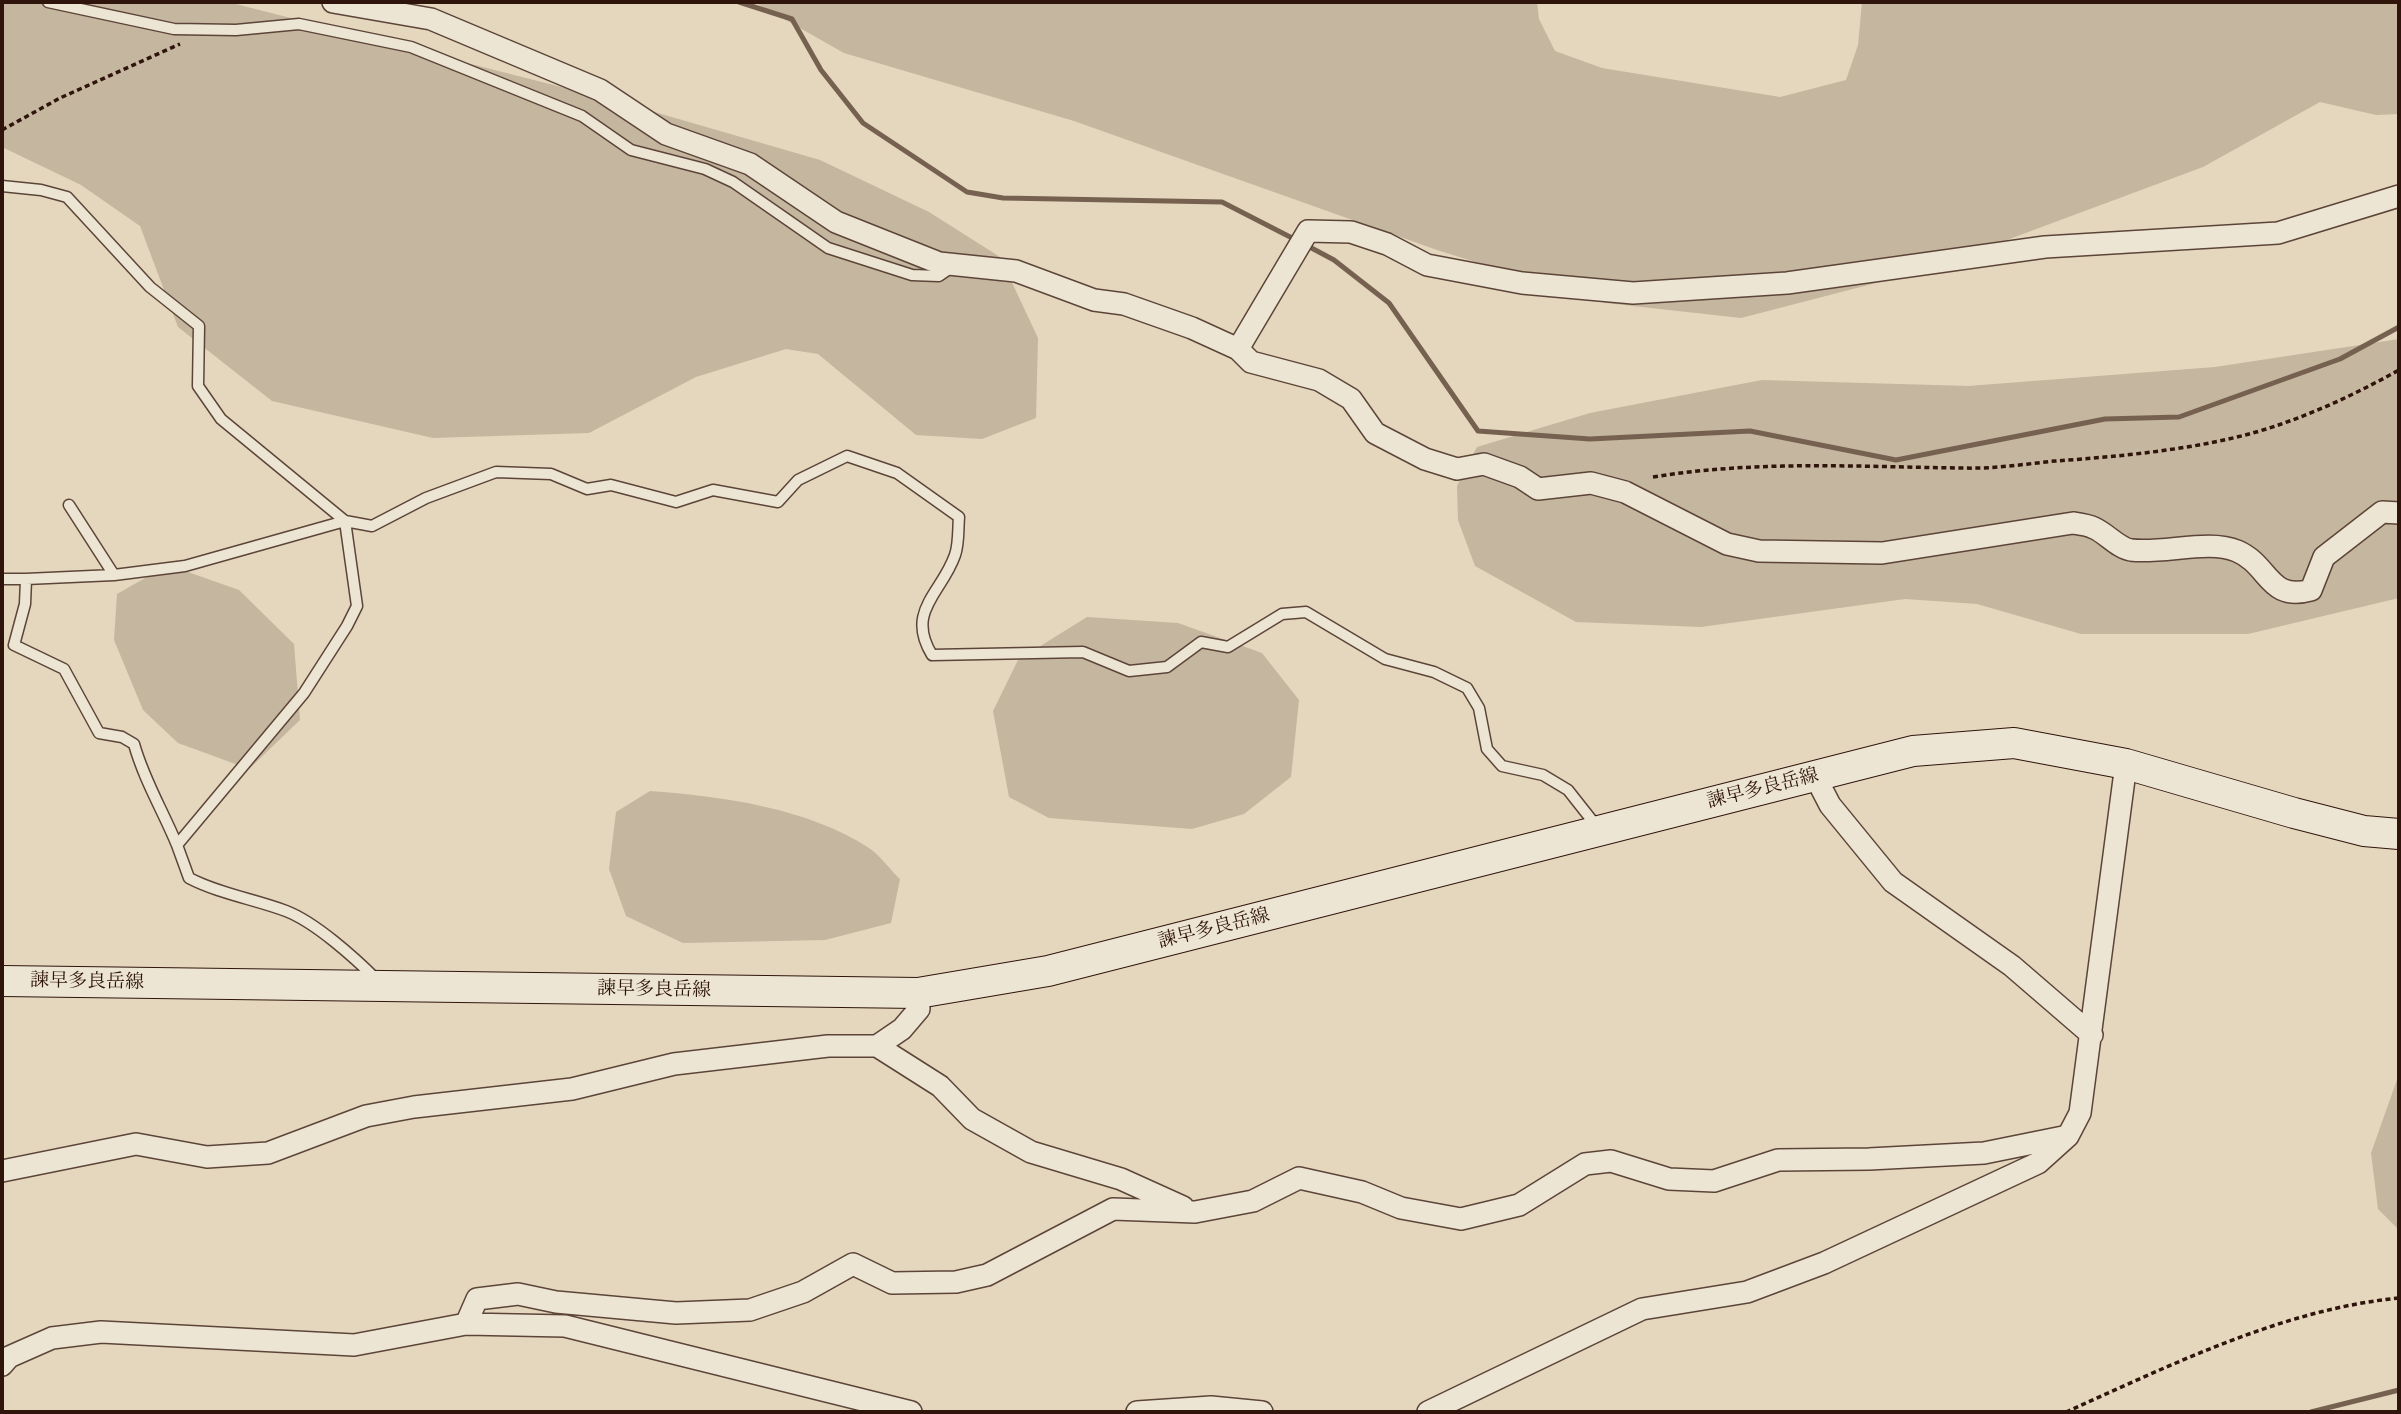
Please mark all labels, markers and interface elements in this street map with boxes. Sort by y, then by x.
street label: 諫早多良岳線 [1705,764,1821,814]
street label: 諫早多良岳線 [1156,904,1272,954]
street label: 諫早多良岳線 [30,970,144,994]
street label: 諫早多良岳線 [597,978,711,1002]

